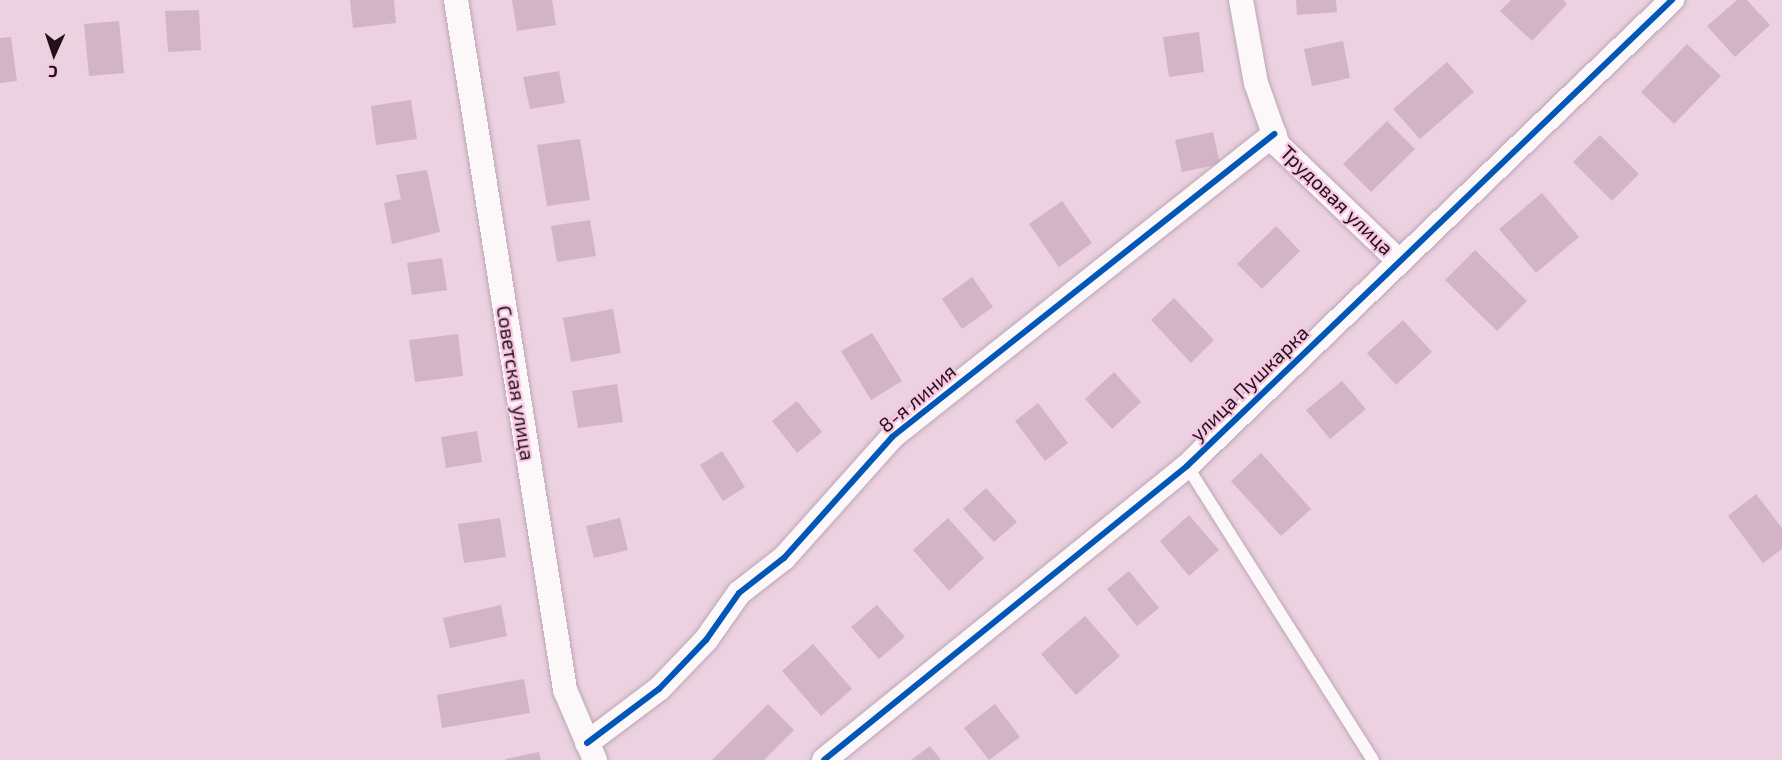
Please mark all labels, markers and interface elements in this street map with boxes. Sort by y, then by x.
north arrow [24,24,84,84]
text: С [48,63,58,82]
street label: Трудовая улица [1276,140,1398,260]
street label: Советская улица [492,304,540,462]
street label: улица Пушкарка [1185,320,1313,446]
street label: 8-я линия [873,359,961,437]

